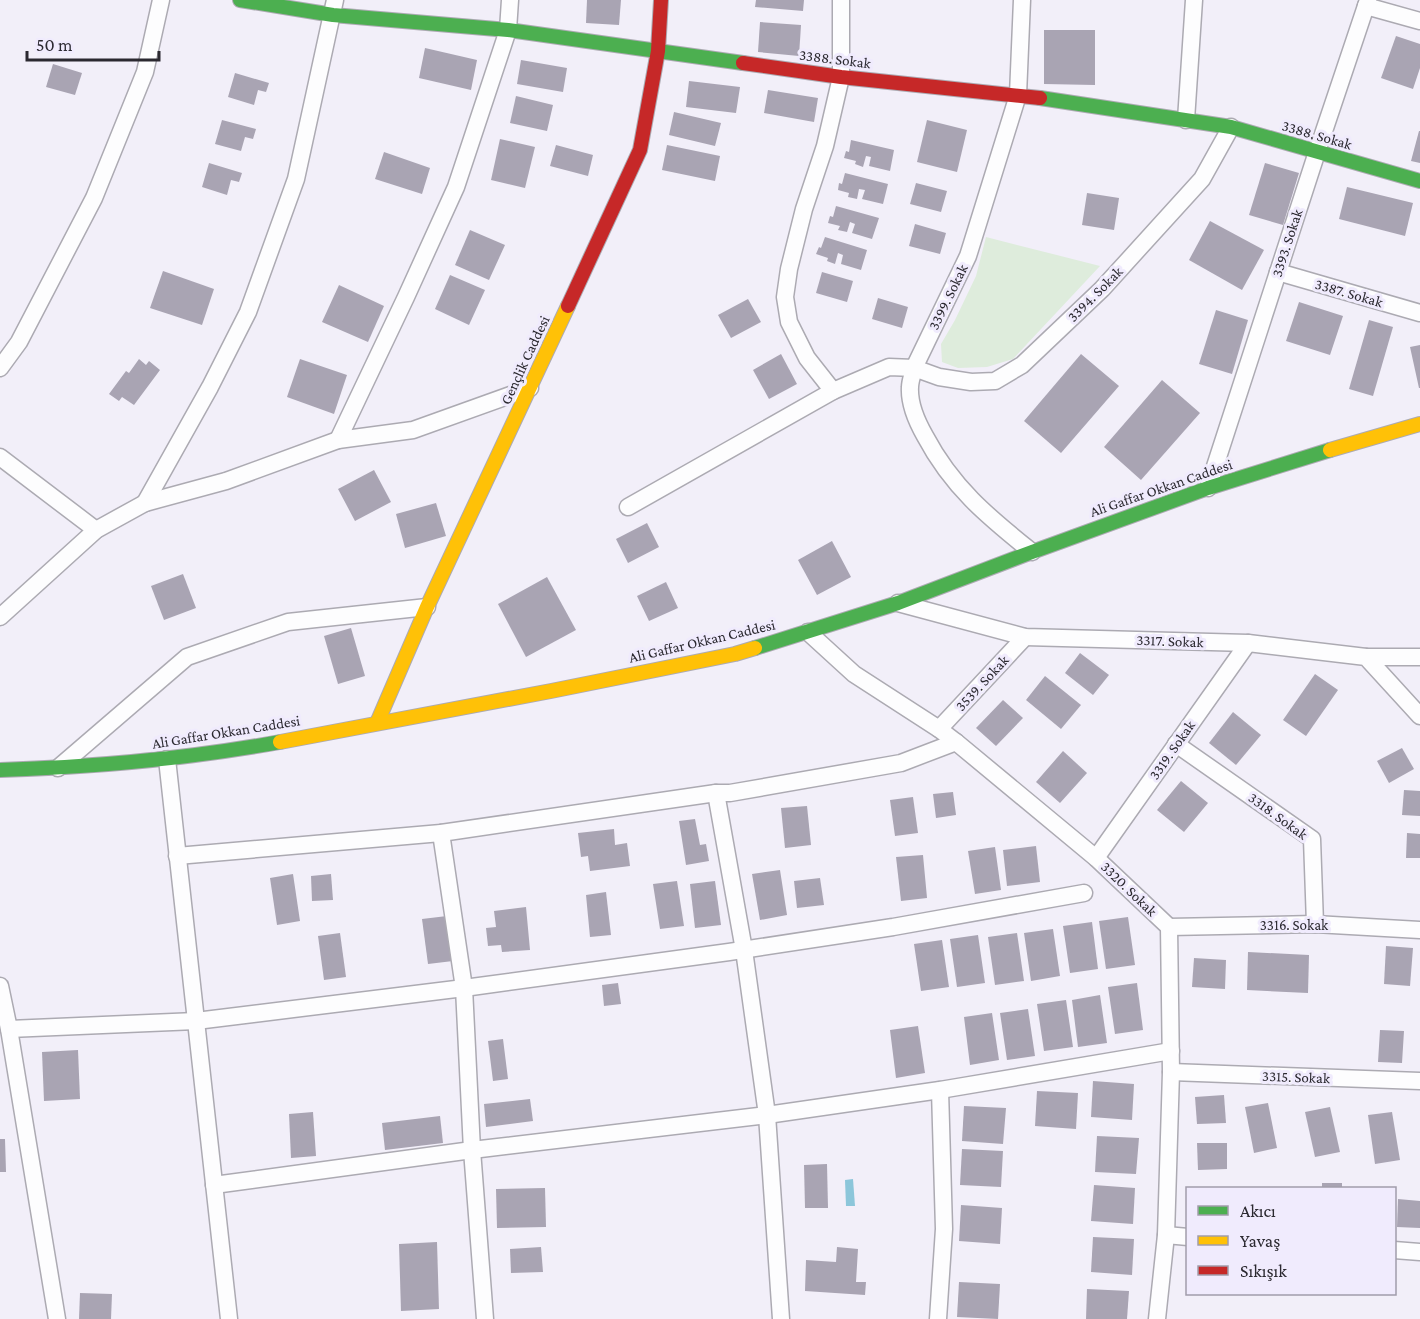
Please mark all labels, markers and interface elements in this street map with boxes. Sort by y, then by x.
scale bar [27,24,159,62]
text: 50 m [36,35,73,55]
street label: 3388. Sokak [798,47,873,71]
street label: 3388. Sokak [1280,117,1355,153]
street label: 3393. Sokak [1269,206,1306,279]
street label: 3399. Sokak [925,261,971,332]
street label: 3394. Sokak [1064,263,1126,325]
street label: 3387. Sokak [1313,276,1386,311]
street label: Gençlik Caddesi [497,313,553,407]
street label: Ali Gaffar Okkan Caddesi [1088,456,1234,520]
street label: Ali Gaffar Okkan Caddesi [627,616,777,666]
street label: 3317. Sokak [1136,632,1205,650]
street label: 3539. Sokak [952,651,1012,714]
street label: Ali Gaffar Okkan Caddesi [151,712,301,752]
street label: 3319. Sokak [1146,717,1199,783]
street label: 3318. Sokak [1245,789,1311,843]
street label: 3320. Sokak [1098,858,1161,920]
street label: 3316. Sokak [1260,917,1329,933]
street label: 3315. Sokak [1262,1068,1331,1086]
legend [1186,1187,1396,1295]
text: Akıcı [1240,1201,1276,1221]
text: Yavaş [1240,1231,1280,1251]
text: Sıkışık [1240,1261,1287,1281]

